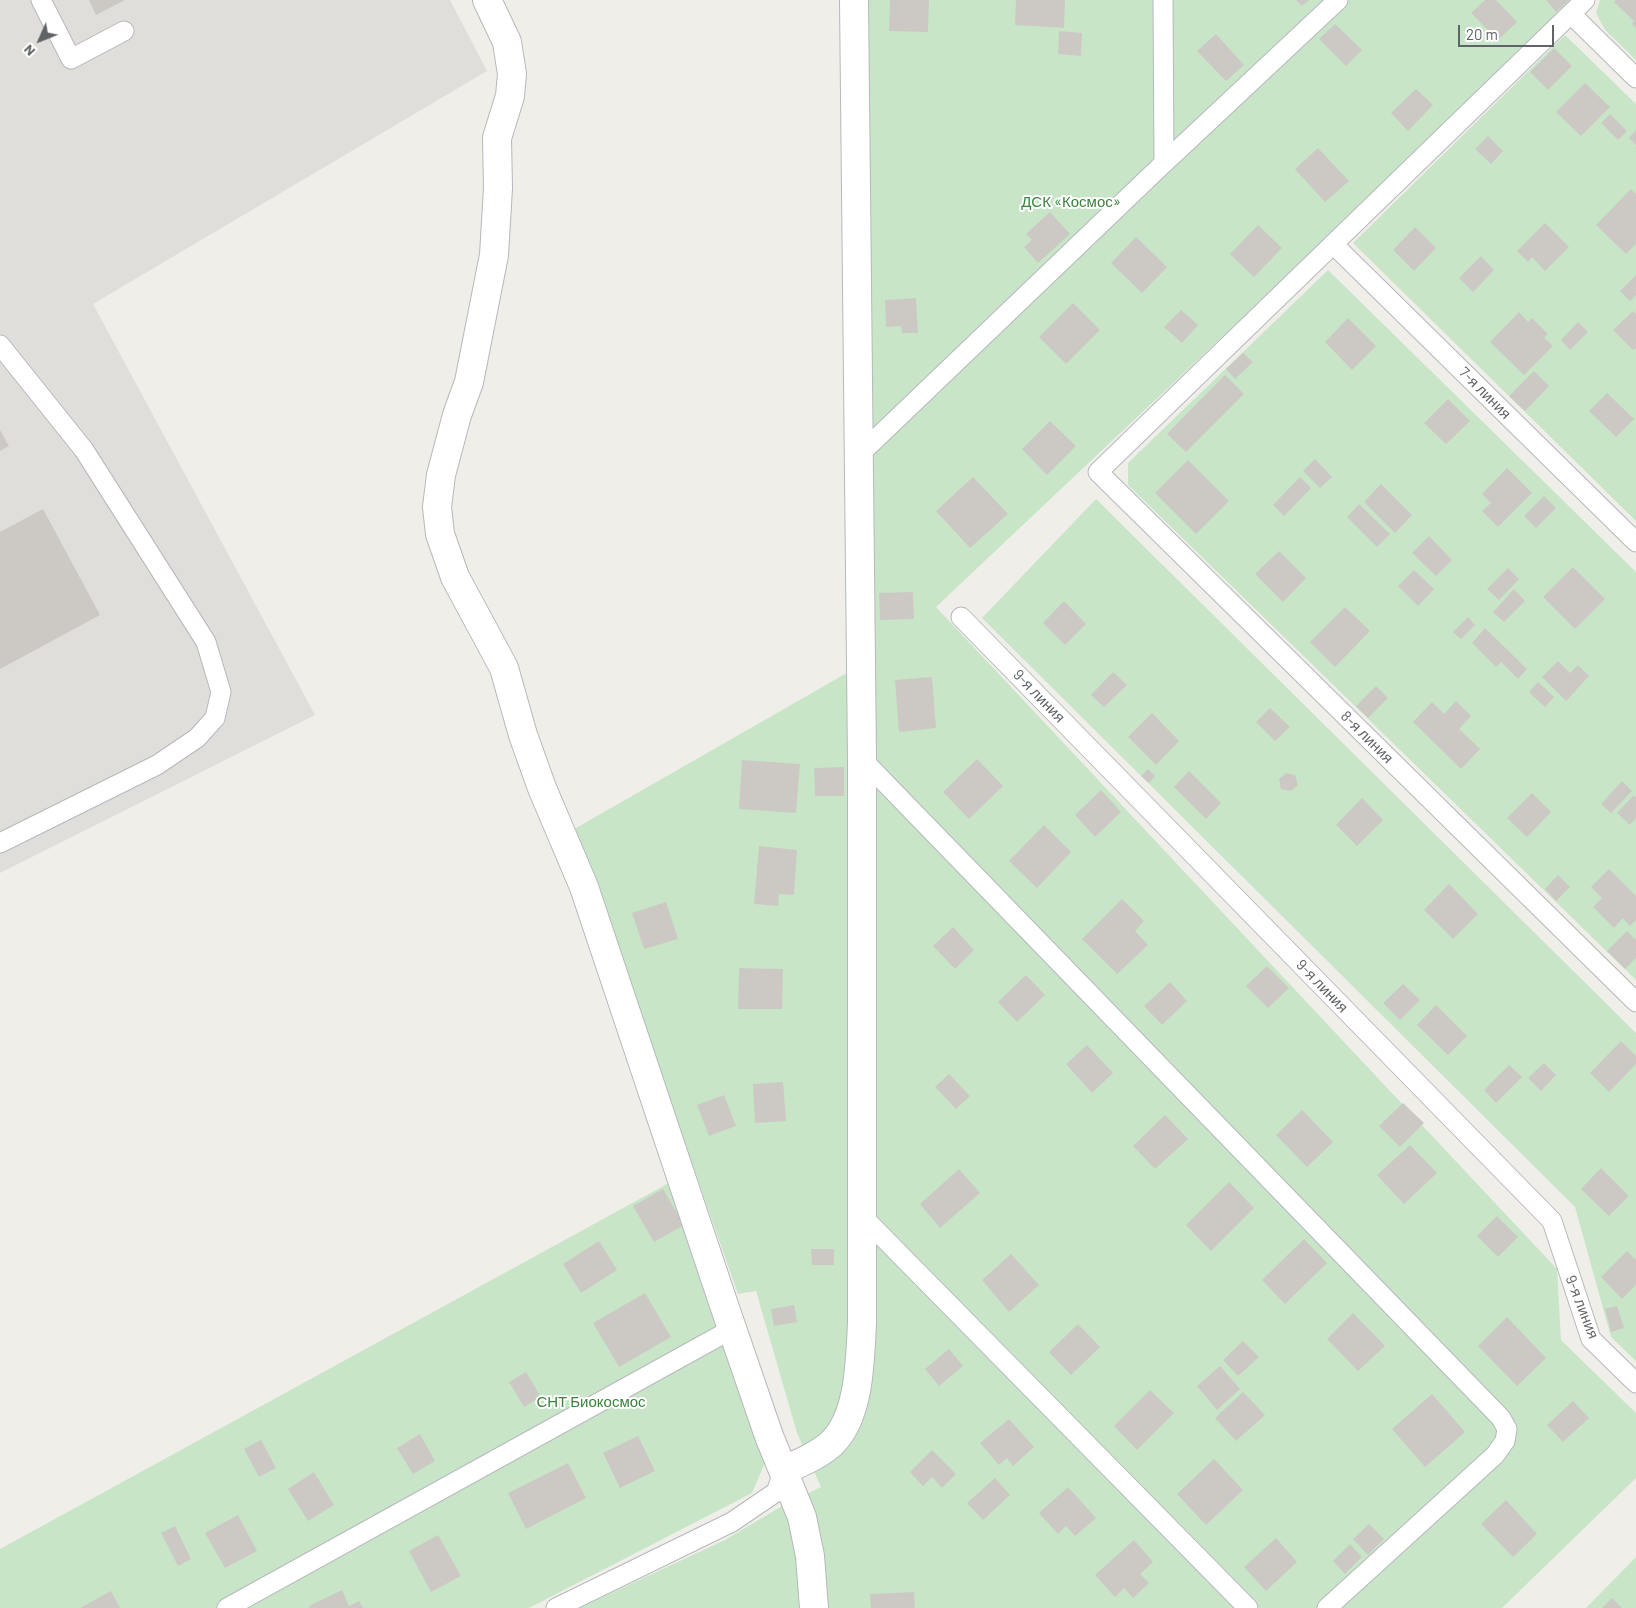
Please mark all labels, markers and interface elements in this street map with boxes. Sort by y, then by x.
north arrow [15,15,65,65]
scale bar [1461,15,1557,47]
text: 20 m [1466,25,1498,43]
text: N [20,42,38,60]
park label: ДСК «Космос» [1021,193,1121,211]
street label: 7-я линия [1455,363,1515,423]
street label: 9-я линия [1009,666,1069,726]
street label: 8-я линия [1337,707,1397,767]
street label: 9-я линия [1292,956,1352,1016]
street label: 9-я линия [1562,1273,1602,1341]
park label: СНТ Биокосмос [536,1393,646,1411]

